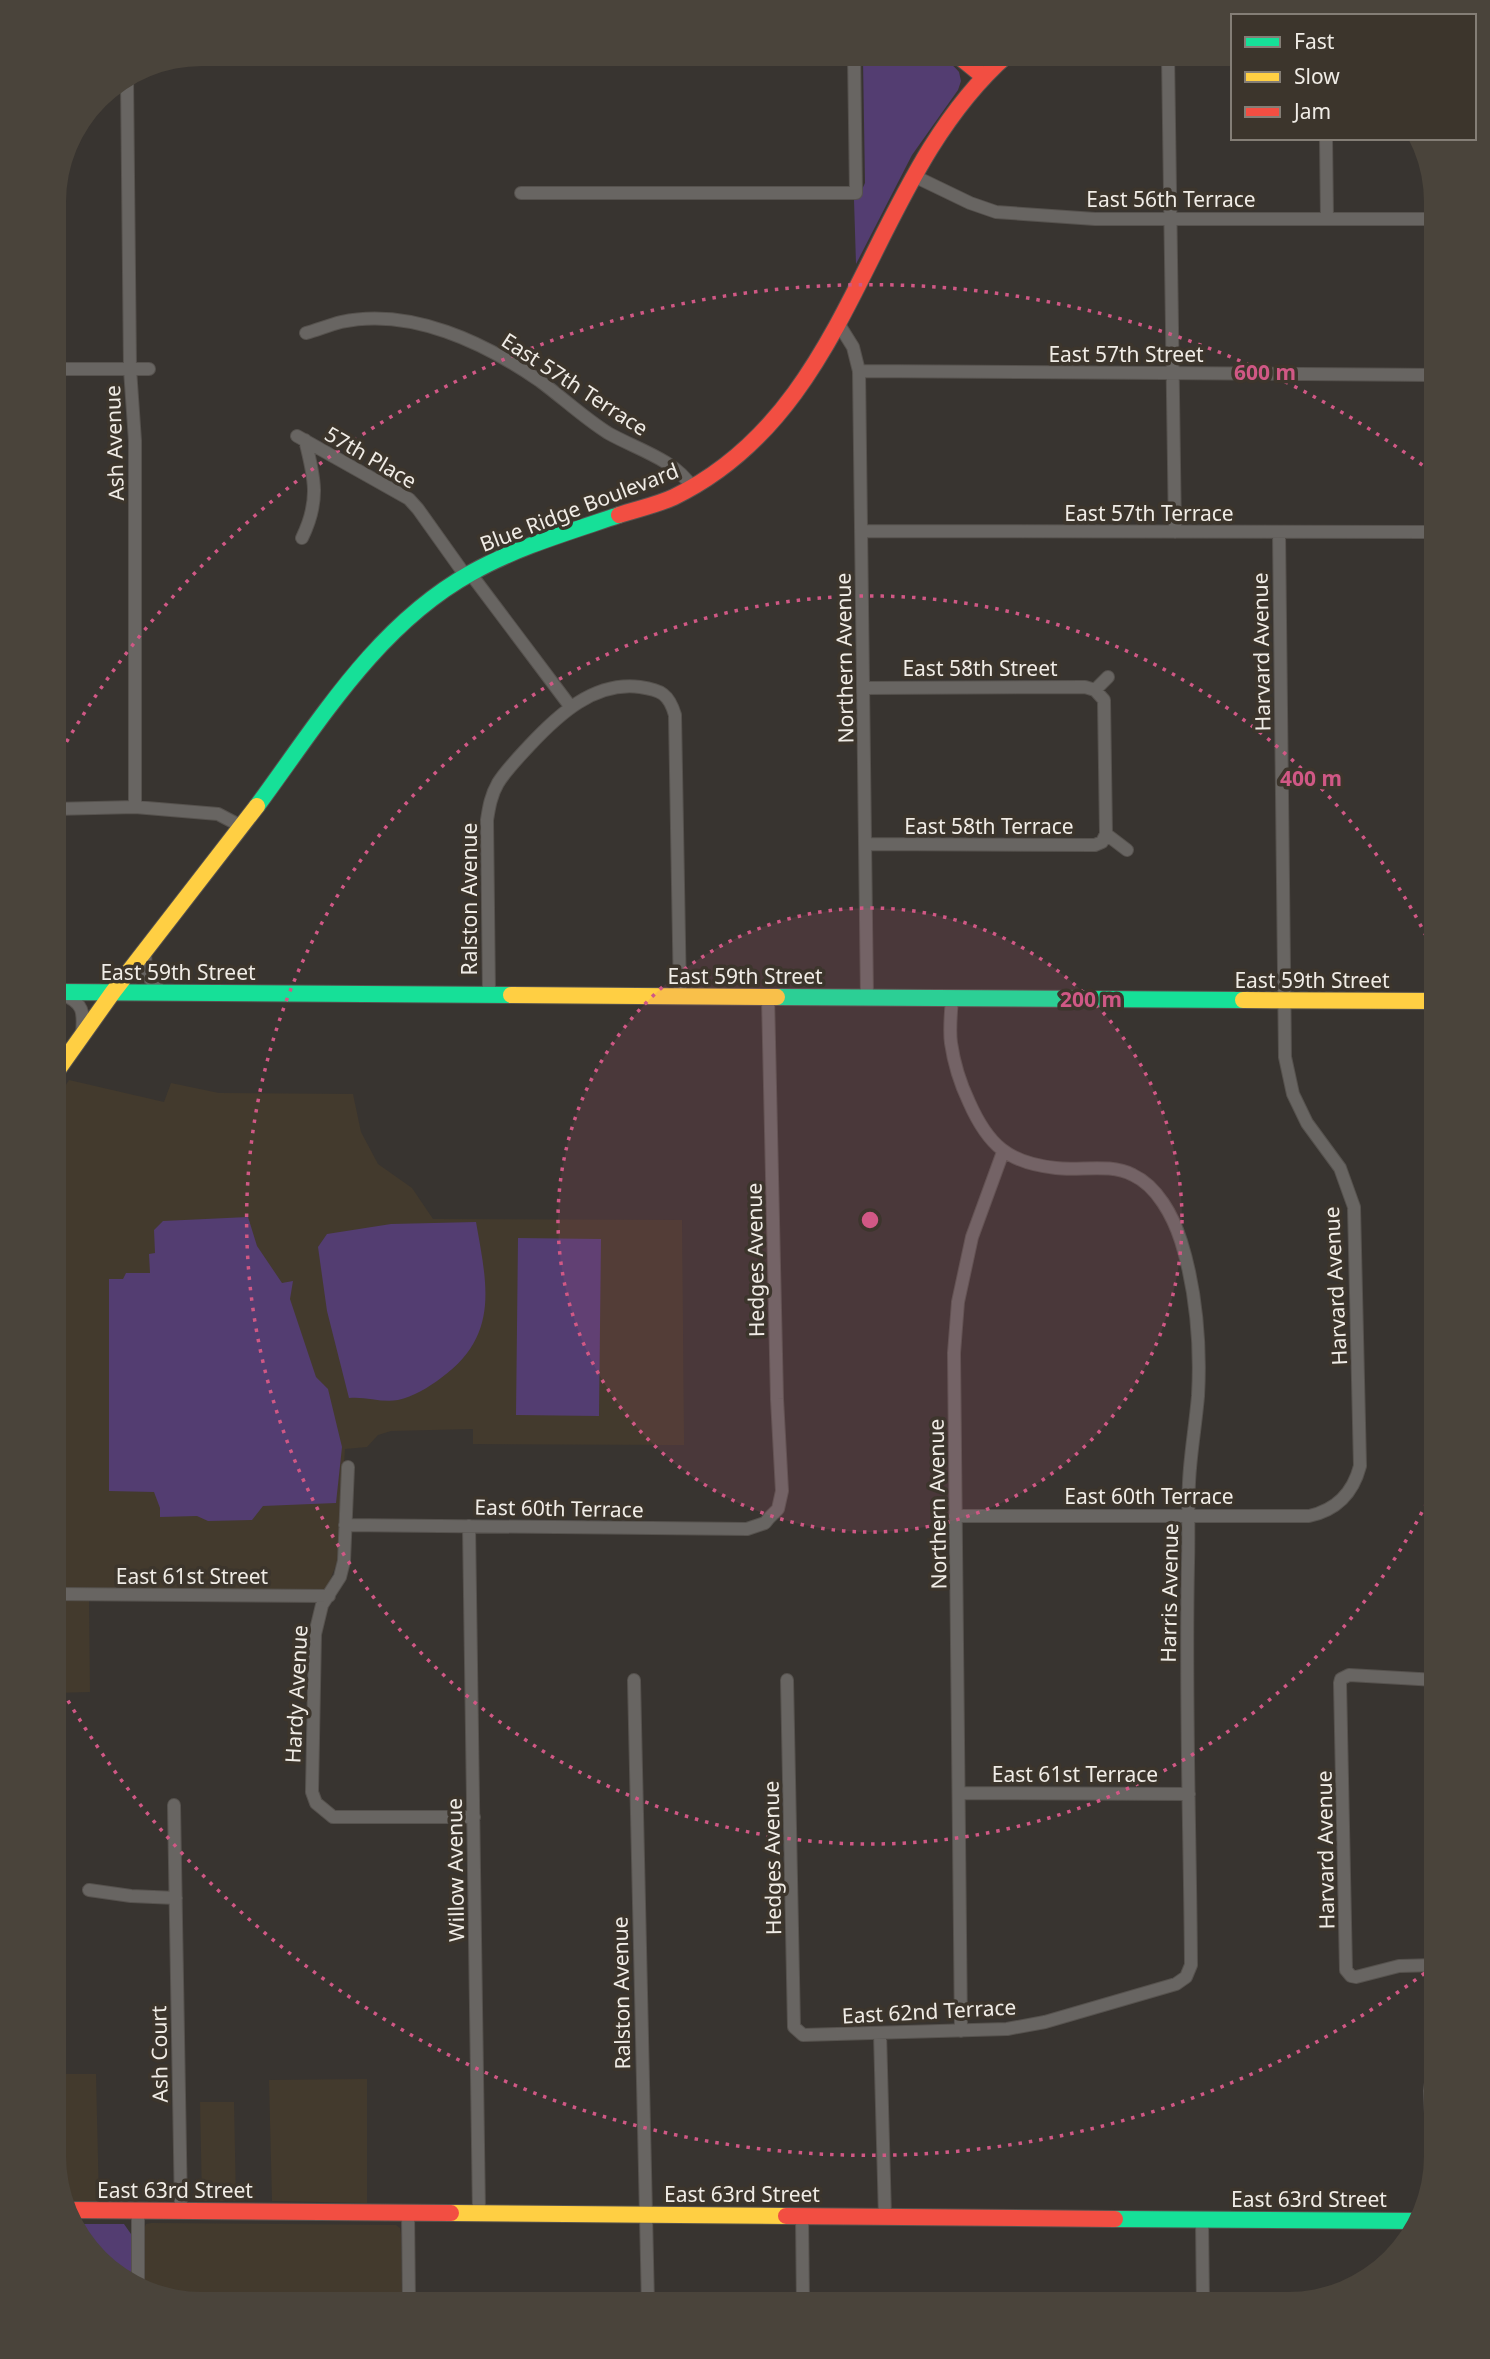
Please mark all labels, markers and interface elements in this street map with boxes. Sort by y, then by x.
legend [1231,14,1476,140]
text: Fast [1294,27,1335,55]
text: Slow [1294,62,1340,90]
text: Jam [1292,97,1331,125]
street label: East 56th Terrace [1086,185,1256,213]
street label: East 57th Terrace [496,326,654,442]
street label: East 57th Street [1048,340,1204,368]
text: 600 m [1234,358,1296,386]
street label: Ash Avenue [98,385,130,501]
street label: 57th Place [320,419,422,495]
street label: Blue Ridge Boulevard [476,456,682,558]
street label: East 57th Terrace [1064,499,1234,527]
street label: Northern Avenue [829,572,859,744]
street label: Harvard Avenue [1246,572,1276,732]
street label: East 58th Street [902,654,1058,682]
text: 400 m [1280,764,1342,792]
street label: East 58th Terrace [904,812,1074,840]
street label: Ralston Avenue [455,823,483,975]
street label: East 59th Street [100,958,256,986]
street label: East 59th Street [667,962,823,990]
street label: East 59th Street [1234,966,1390,994]
text: 200 m [1060,985,1122,1013]
street label: Hedges Avenue [740,1183,770,1337]
street label: Harvard Avenue [1317,1206,1353,1366]
centre of rings [858,1208,882,1232]
street label: Northern Avenue [922,1418,952,1590]
street label: East 60th Terrace [1064,1482,1234,1510]
street label: East 60th Terrace [474,1493,644,1523]
street label: Harris Avenue [1154,1523,1184,1663]
street label: East 61st Street [116,1562,269,1590]
street label: Hardy Avenue [278,1624,314,1764]
street label: East 61st Terrace [992,1760,1158,1788]
street label: Harvard Avenue [1310,1770,1340,1930]
street label: Hedges Avenue [757,1781,787,1935]
street label: Willow Avenue [440,1798,470,1942]
street label: Ralston Avenue [606,1916,636,2070]
street label: East 62nd Terrace [841,1992,1017,2030]
street label: Ash Court [144,2005,174,2103]
street label: East 63rd Street [97,2176,253,2204]
street label: East 63rd Street [664,2180,820,2208]
street label: East 63rd Street [1231,2185,1387,2213]

